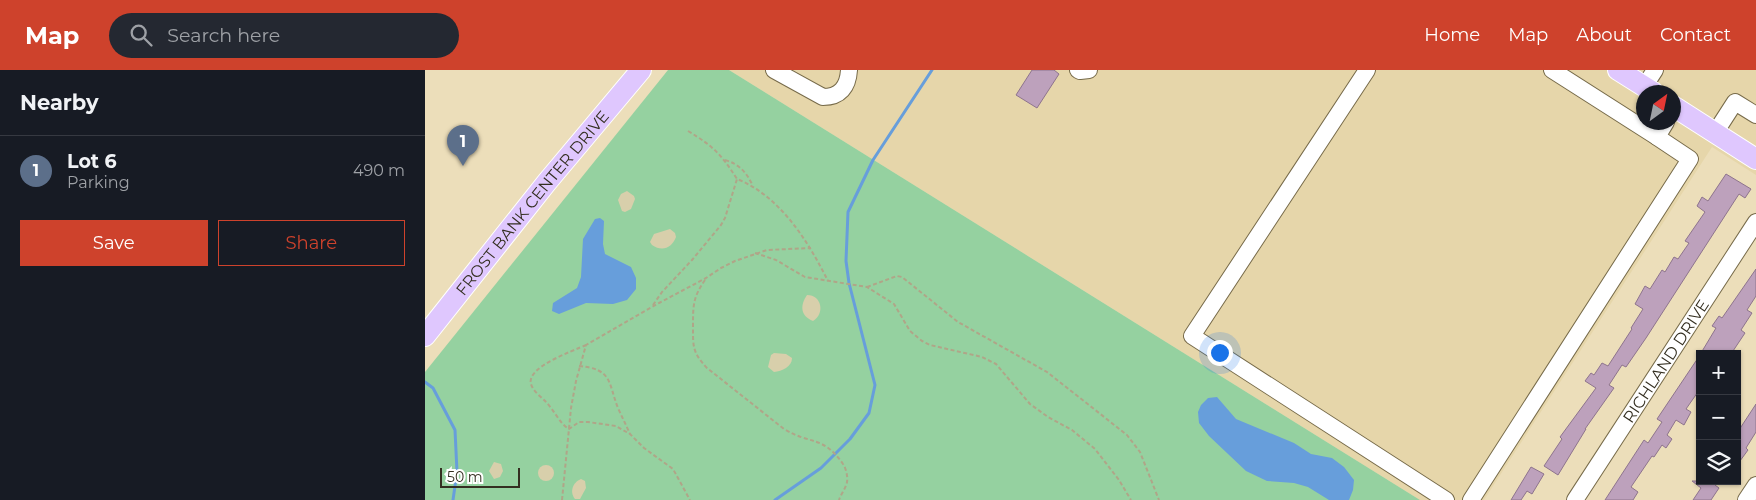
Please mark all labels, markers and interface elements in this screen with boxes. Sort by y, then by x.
search box [109,13,459,58]
text: Map [25,21,79,50]
icon: search [127,21,155,49]
text: Search here [167,24,280,47]
text: Home [1424,24,1480,46]
text: Map [1508,24,1548,46]
text: About [1576,24,1632,46]
text: Contact [1660,24,1731,46]
north arrow [1636,85,1681,130]
text: Nearby [20,90,99,115]
street label: FROST BANK CENTER DRIVE [452,106,613,299]
pin: 1 [447,125,479,166]
text: Lot 6 [67,150,117,173]
text: 1 [33,161,39,180]
text: 490 m [353,161,405,180]
text: Parking [67,173,130,192]
button: Save [20,220,208,266]
button: Share [218,220,405,266]
street label: RICHLAND DRIVE [1619,296,1713,426]
your location [1207,340,1233,366]
map controls [1696,350,1741,485]
button: + [1696,350,1741,395]
button: − [1696,395,1741,440]
button: layers [1696,440,1741,485]
scale bar [440,465,520,488]
text: 50 m [447,468,483,486]

